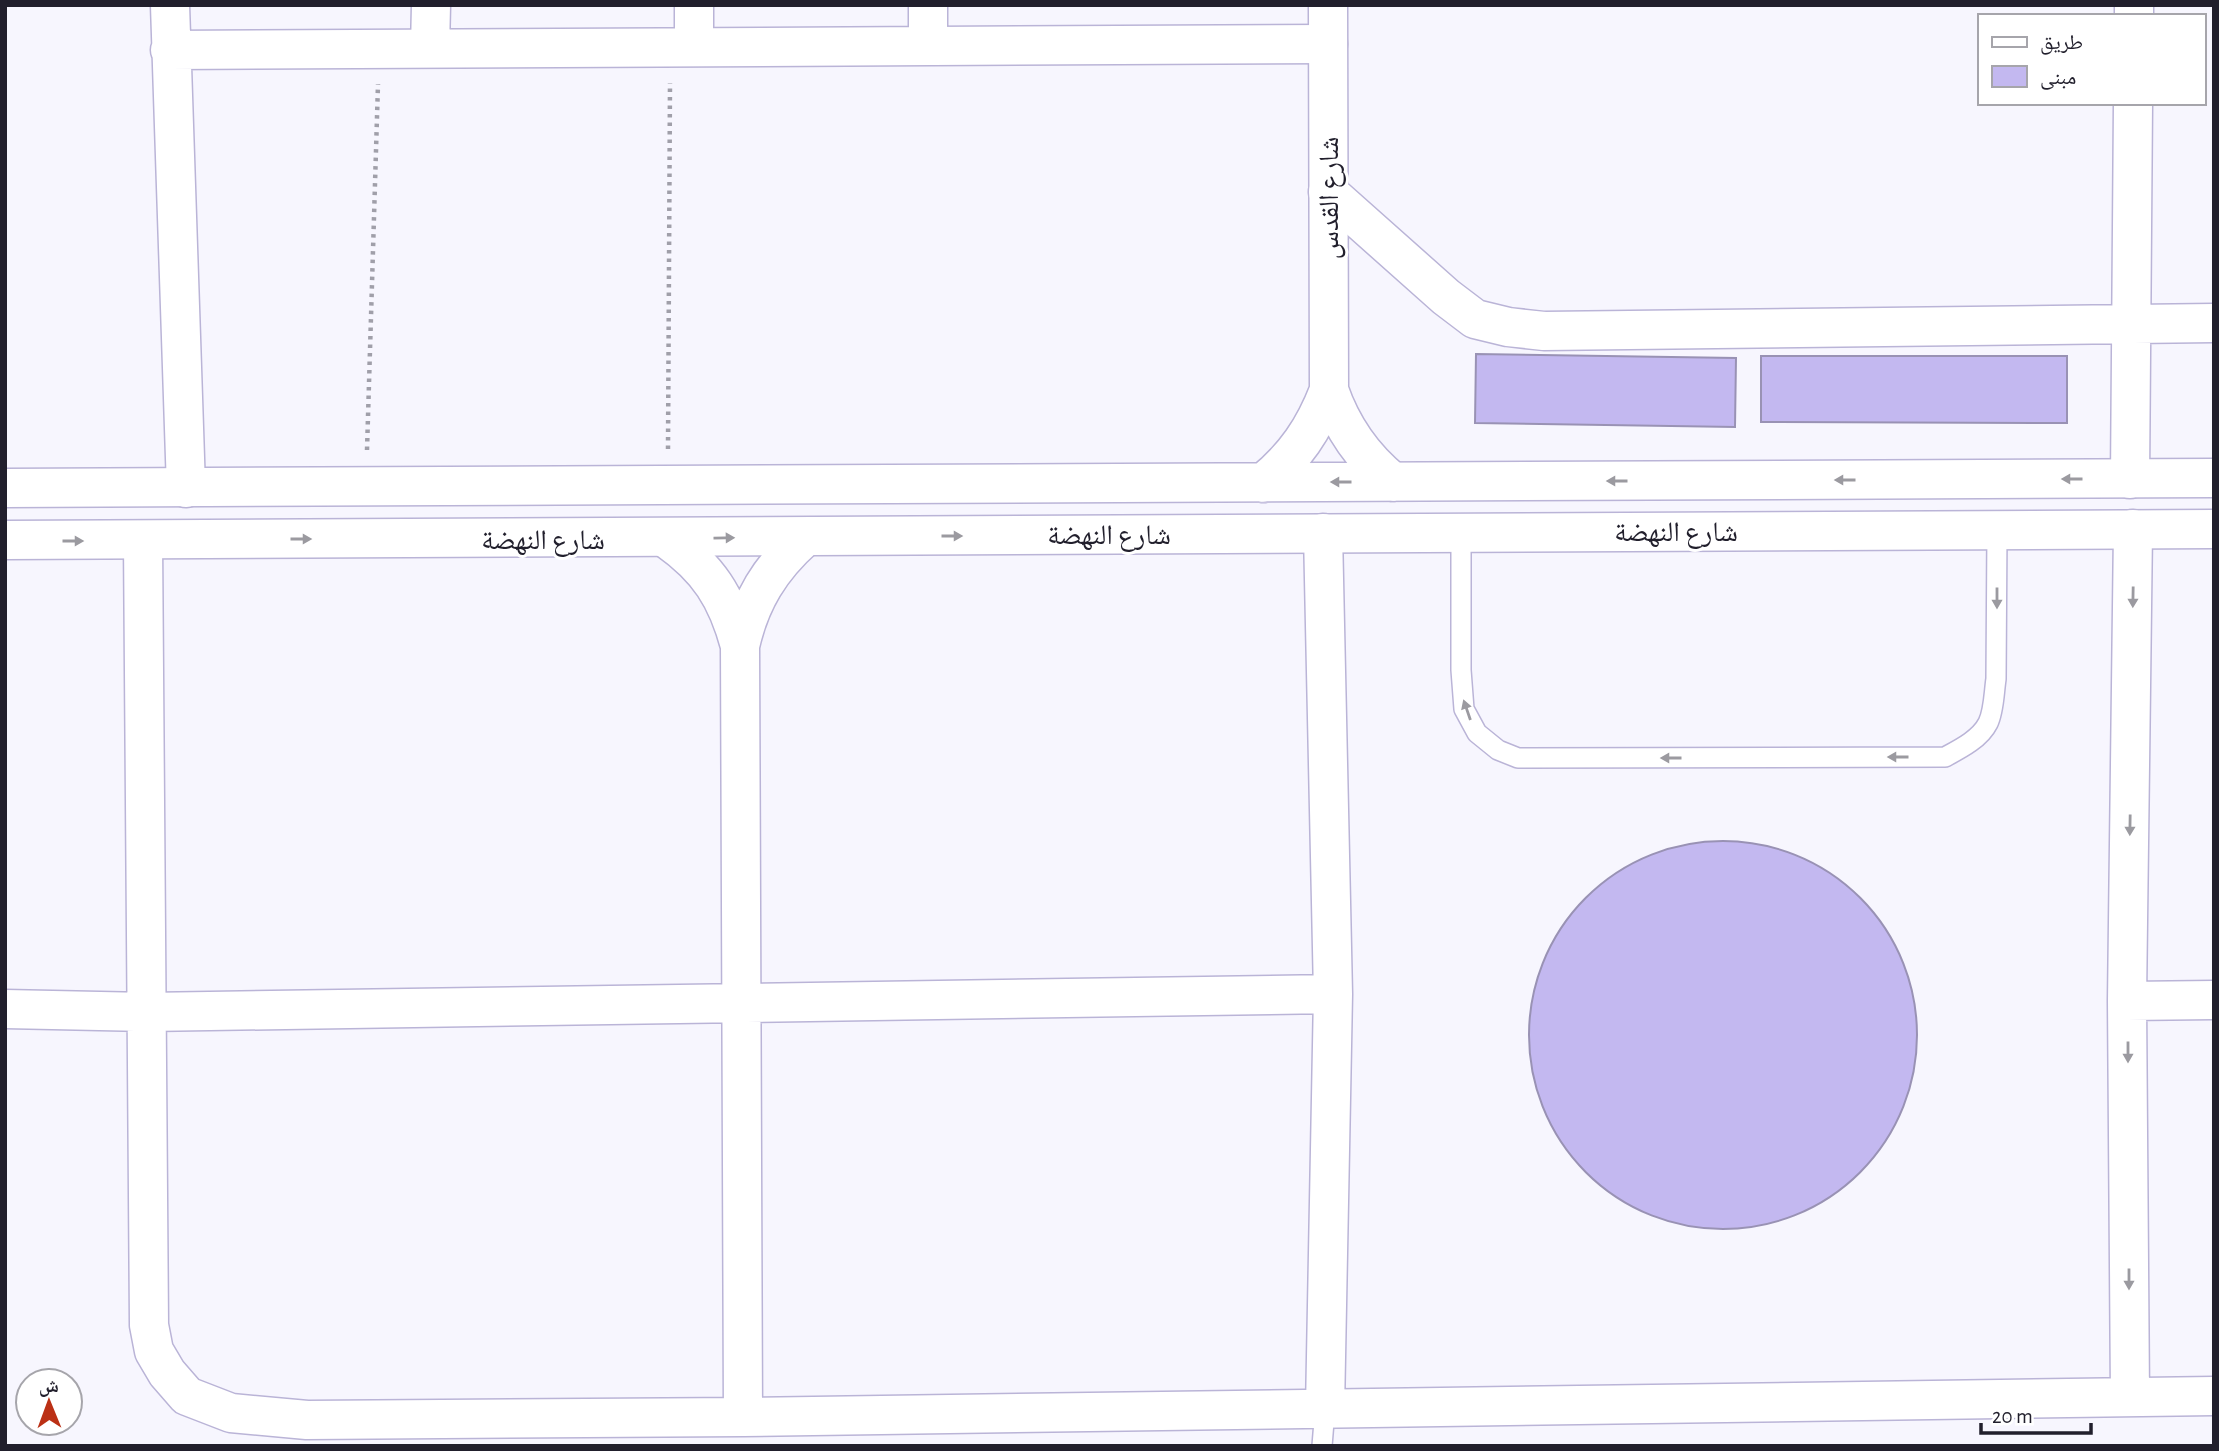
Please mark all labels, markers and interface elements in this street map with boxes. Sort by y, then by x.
legend [1978,14,2205,105]
text: طريق [2040,32,2083,55]
text: مبنى [2040,67,2076,90]
street label: شارع القدس [1316,137,1346,259]
one-way arrow [2061,473,2083,485]
one-way arrow [1833,474,1855,486]
one-way arrow [1606,475,1628,487]
one-way arrow [1329,476,1351,488]
street label: شارع النهضة [1614,519,1738,549]
street label: شارع النهضة [1047,522,1171,552]
street label: شارع النهضة [481,527,605,557]
one-way arrow [941,530,963,541]
one-way arrow [714,532,736,543]
one-way arrow [290,533,312,545]
one-way arrow [63,535,85,547]
one-way arrow [2127,586,2138,608]
one-way arrow [1991,587,2003,609]
one-way arrow [1461,699,1472,720]
one-way arrow [1887,751,1909,763]
one-way arrow [1660,752,1682,764]
one-way arrow [2124,814,2135,836]
one-way arrow [2122,1041,2134,1063]
one-way arrow [2124,1269,2135,1291]
north arrow [14,1367,84,1437]
text: ش [38,1377,59,1397]
scale bar [1981,1392,2091,1436]
text: 20 m [1992,1406,2033,1427]

